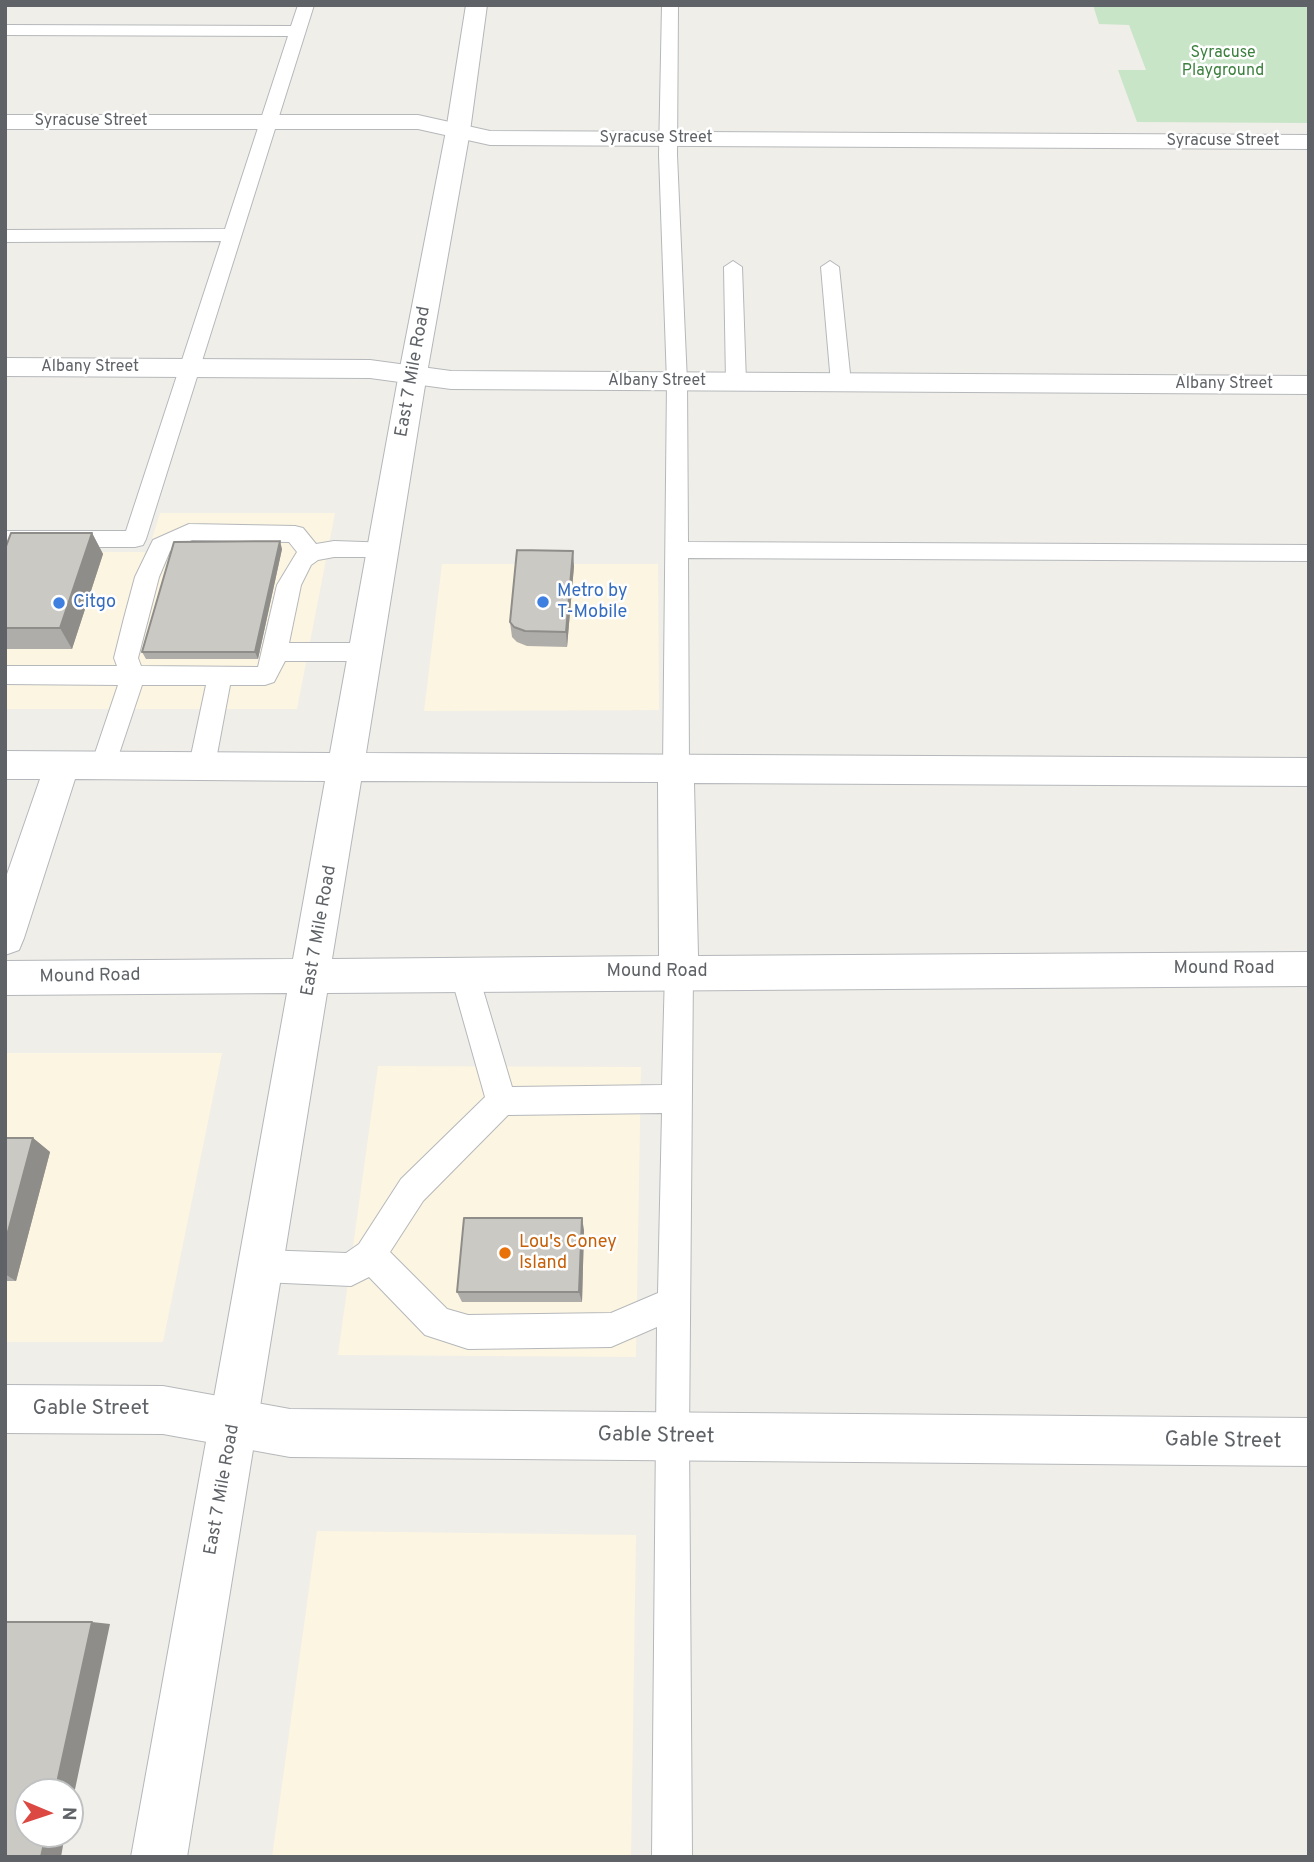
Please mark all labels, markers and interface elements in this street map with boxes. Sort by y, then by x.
park label: Syracuse Playground [1182,44,1264,82]
street label: Syracuse Street [34,112,148,132]
street label: Syracuse Street [599,129,713,149]
street label: Syracuse Street [1166,132,1280,152]
street label: East 7 Mile Road [392,305,436,439]
street label: Albany Street [41,358,139,378]
street label: Albany Street [608,372,706,392]
street label: Albany Street [1175,375,1273,395]
place label: Metro by T-Mobile [557,581,627,624]
place label: Citgo [73,592,116,614]
marker: Metro by T-Mobile [535,594,551,610]
marker: Citgo [51,595,67,611]
street label: East 7 Mile Road [298,864,342,998]
street label: Mound Road [1173,958,1275,980]
street label: Mound Road [606,961,708,983]
street label: Mound Road [39,965,141,989]
place label: Lou's Coney Island [519,1232,617,1274]
marker: Lou's Coney Island [497,1245,513,1261]
street label: Gable Street [33,1397,149,1423]
street label: East 7 Mile Road [201,1423,245,1557]
street label: Gable Street [597,1423,715,1451]
street label: Gable Street [1164,1428,1282,1456]
north arrow [14,1778,84,1848]
text: N [56,1806,80,1821]

